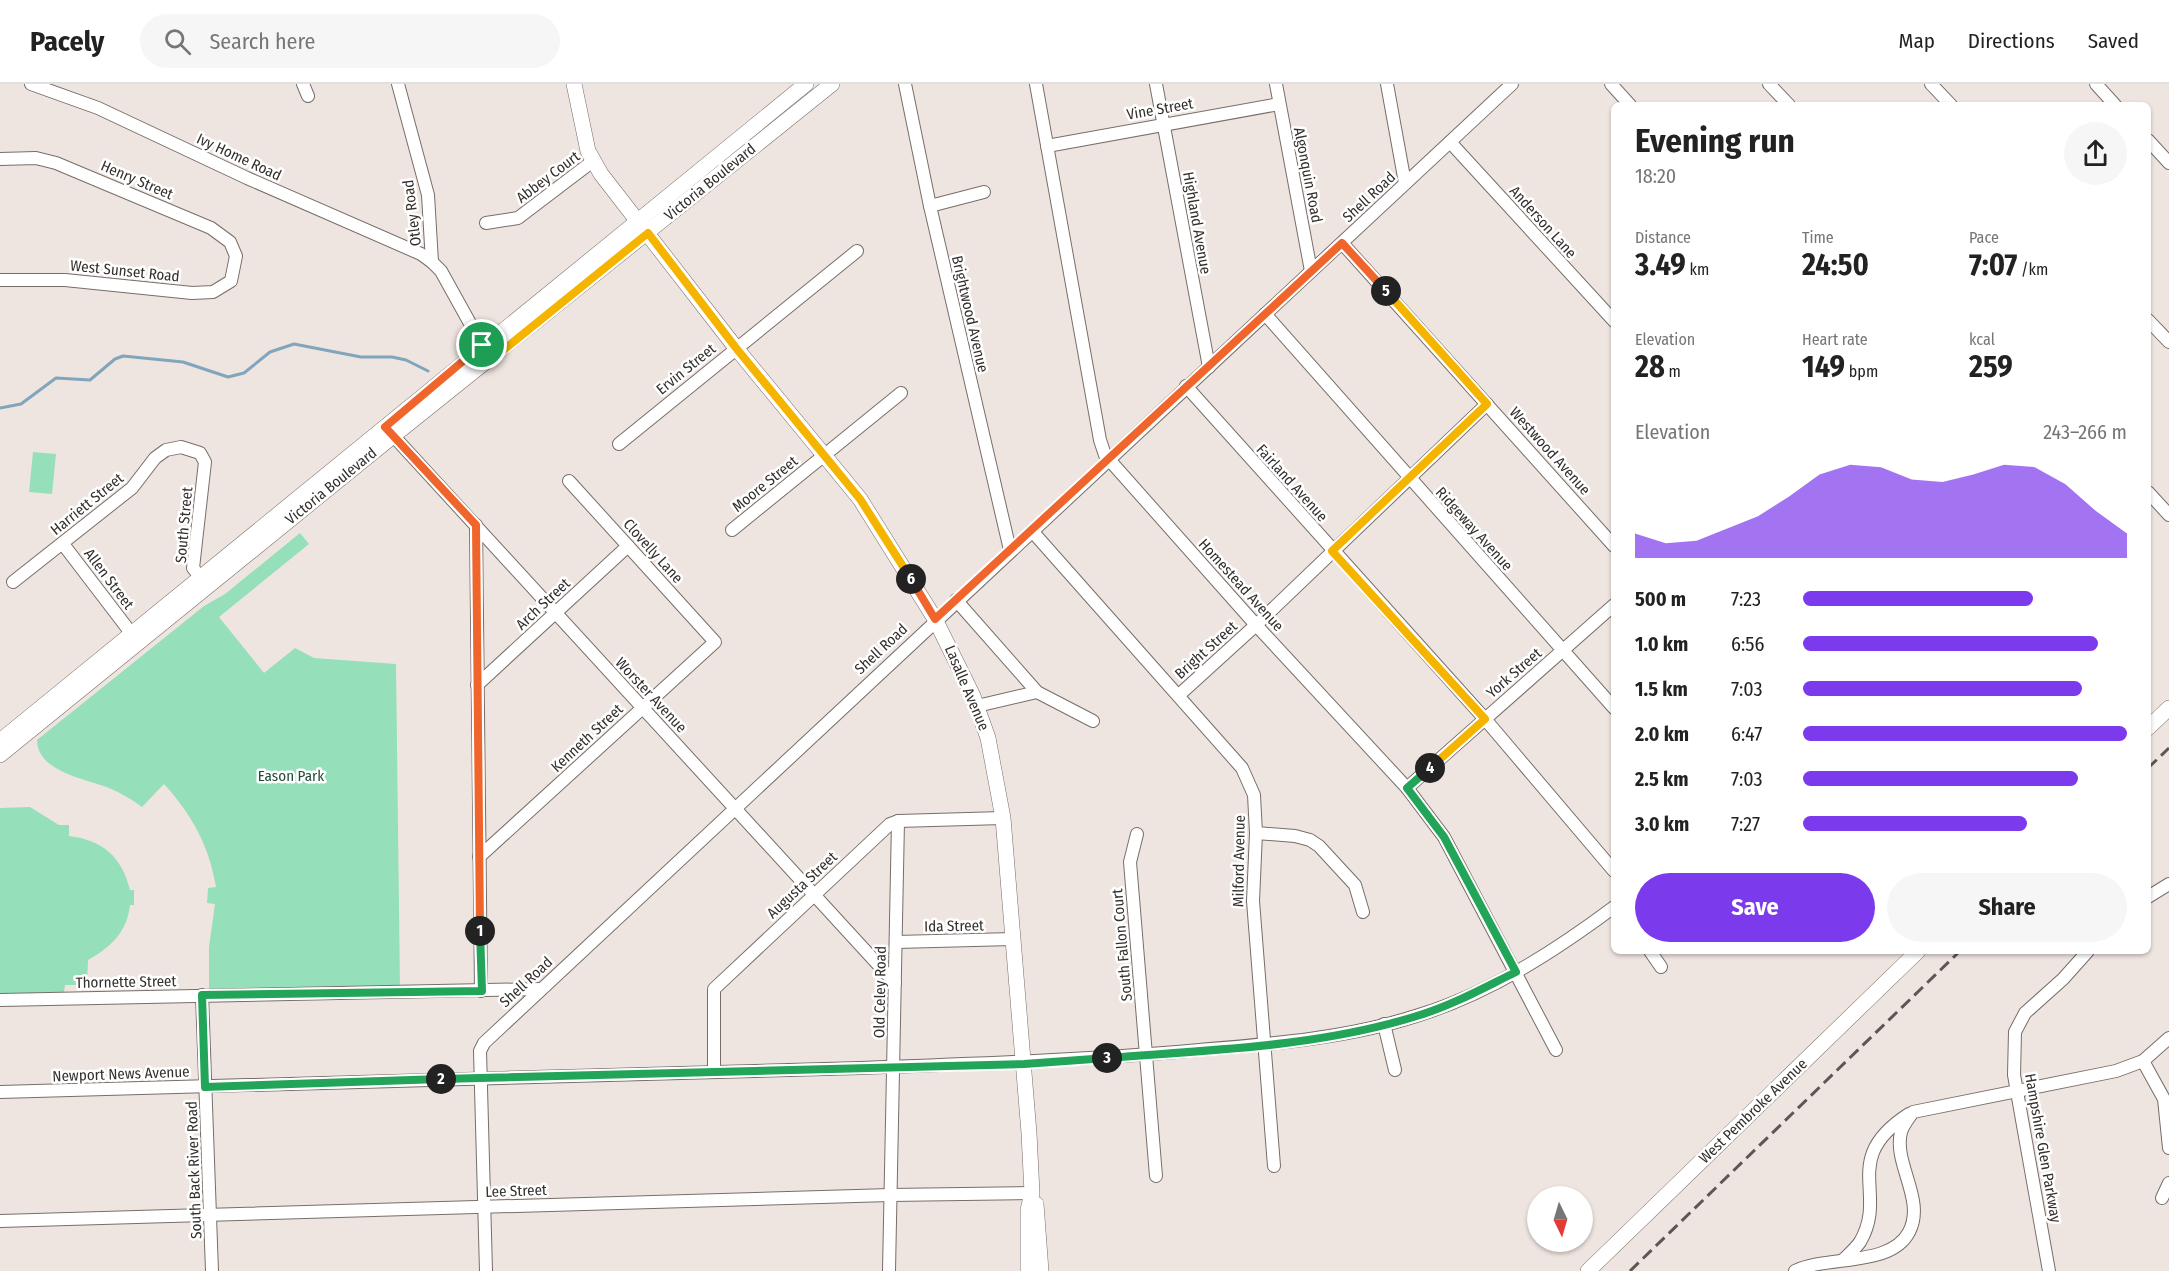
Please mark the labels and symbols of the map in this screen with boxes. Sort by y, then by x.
street label: Vine Street [1125,94,1195,124]
street label: Algonquin Road [1290,126,1326,224]
street label: Ivy Home Road [194,130,284,184]
street label: Victoria Boulevard [661,140,759,224]
street label: Abbey Court [513,147,583,207]
street label: Henry Street [98,157,176,203]
street label: Shell Road [1339,168,1399,226]
street label: Highland Avenue [1179,170,1215,276]
street label: Otley Road [399,179,425,247]
street label: Anderson Lane [1506,182,1580,262]
street label: Brightwood Avenue [948,254,992,374]
street label: West Sunset Road [69,256,181,286]
pin: 5 [1371,276,1401,306]
pin [456,319,507,370]
street label: Ervin Street [653,340,719,398]
street label: Westwood Avenue [1506,403,1594,499]
street label: Fairland Avenue [1253,441,1331,525]
street label: Victoria Boulevard [282,444,380,528]
street label: Moore Street [729,452,801,516]
street label: Harriett Street [47,469,127,539]
street label: Ridgeway Avenue [1432,483,1516,575]
street label: South Street [172,486,196,564]
street label: Clovelly Lane [619,515,687,587]
street label: Homestead Avenue [1195,535,1287,635]
street label: Allen Street [80,545,138,613]
pin: 6 [896,564,926,594]
street label: Arch Street [512,574,574,634]
street label: Bright Street [1171,617,1241,683]
street label: Shell Road [851,620,911,678]
street label: Lasalle Avenue [941,643,993,733]
street label: York Street [1483,644,1545,702]
street label: Worster Avenue [612,654,690,736]
street label: Kenneth Street [547,700,627,776]
pin: 4 [1415,753,1445,783]
park label: Eason Park [258,767,324,785]
street label: Milford Avenue [1229,815,1249,907]
street label: Augusta Street [763,848,841,922]
street label: South Fallon Court [1108,888,1136,1002]
pin: 1 [465,916,495,946]
street label: Ida Street [924,916,984,936]
street label: Old Celey Road [870,946,890,1038]
street label: Shell Road [496,953,556,1011]
street label: Thornette Street [75,972,177,992]
pin: 3 [1092,1043,1122,1073]
street label: West Pembroke Avenue [1695,1055,1811,1167]
street label: Newport News Avenue [52,1063,190,1085]
pin: 2 [426,1064,456,1094]
street label: Hampshire Glen Parkway [2021,1072,2065,1224]
street label: South Back River Road [183,1101,205,1239]
street label: Lee Street [485,1181,547,1201]
north arrow [1527,1186,1593,1252]

